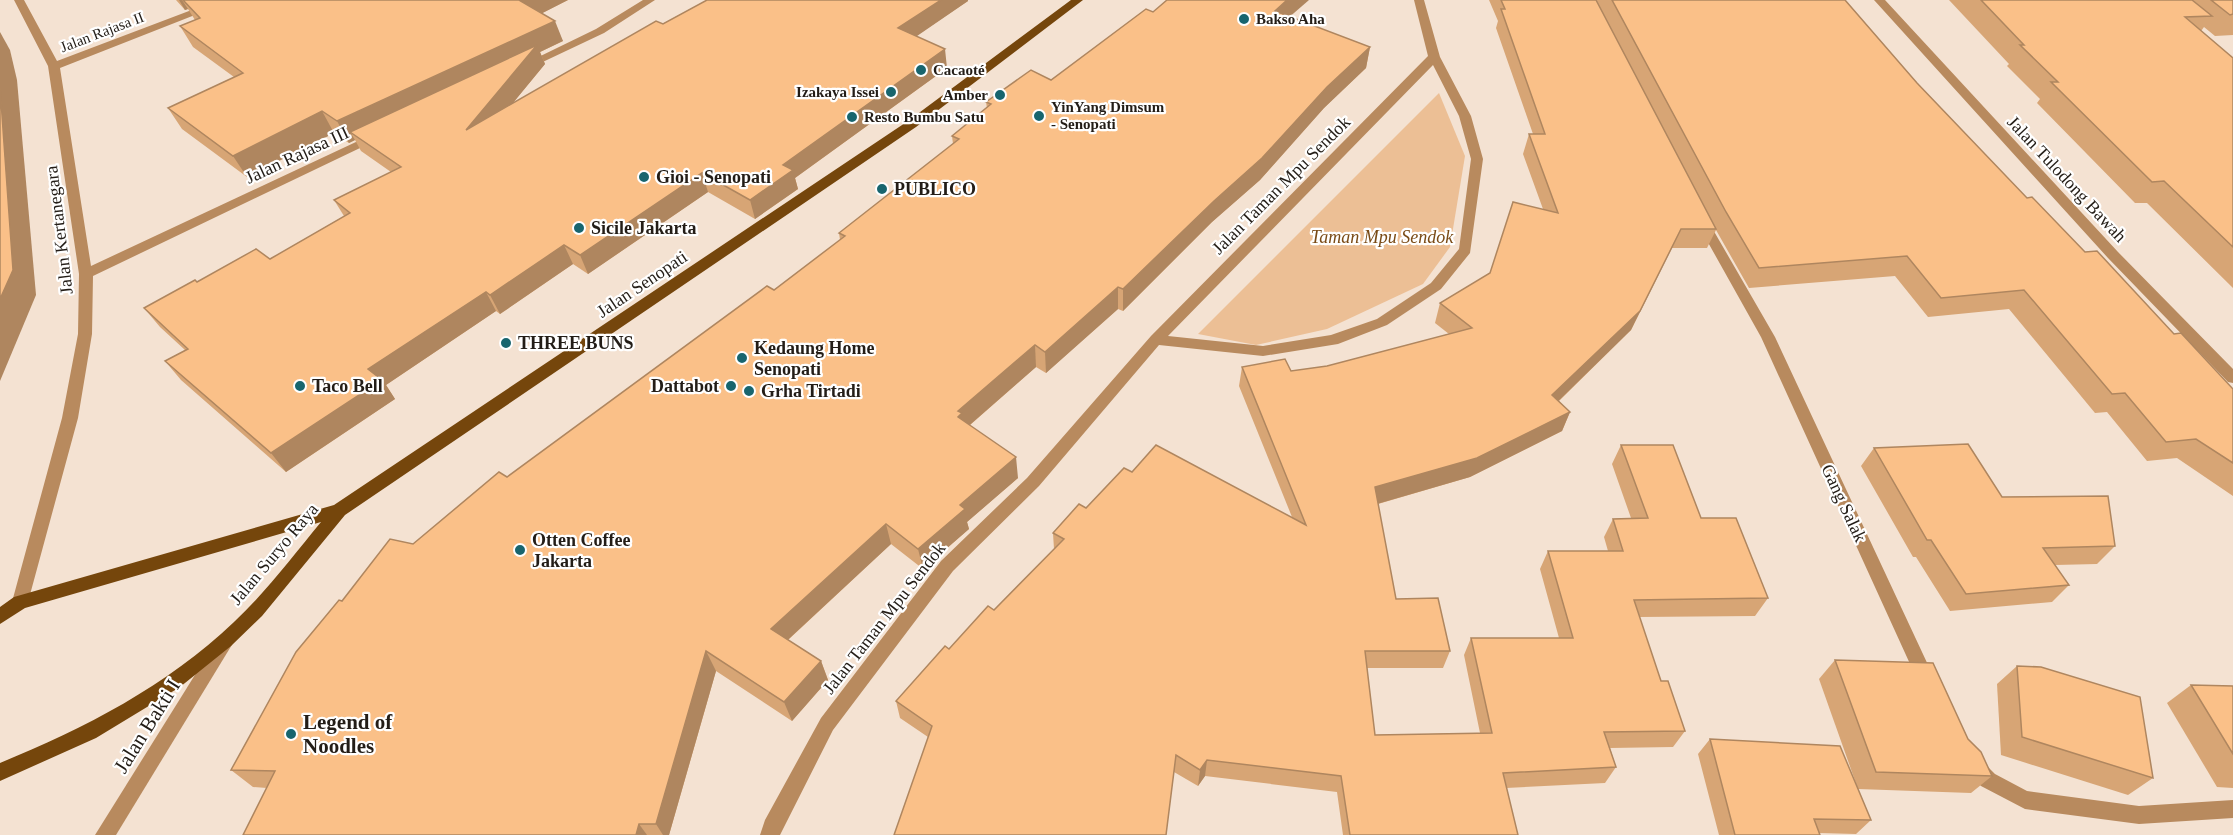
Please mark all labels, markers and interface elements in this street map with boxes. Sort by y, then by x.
street label: Jalan Rajasa II [58,9,146,55]
place label: Bakso Aha [1256,11,1325,27]
marker: Bakso Aha [1237,12,1251,26]
place label: Cacaoté [933,62,985,78]
marker: Cacaoté [914,63,928,77]
place label: Izakaya Issei [796,84,879,100]
marker: Izakaya Issei [884,85,898,99]
place label: Amber [943,87,988,103]
marker: Amber [993,88,1007,102]
place label: YinYang Dimsum - Senopati [1051,99,1165,132]
place label: Resto Bumbu Satu [864,109,984,125]
marker: YinYang Dimsum - Senopati [1032,109,1046,123]
marker: Resto Bumbu Satu [845,110,859,124]
street label: Jalan Taman Mpu Sendok [1208,112,1354,258]
street label: Jalan Tulodong Bawah [2003,112,2131,246]
street label: Jalan Rajasa III [242,122,352,188]
street label: Jalan Kertanegara [41,165,77,295]
place label: Gioi - Senopati [656,167,771,187]
marker: Gioi - Senopati [637,170,651,184]
place label: PUBLICO [894,179,976,199]
marker: PUBLICO [875,182,889,196]
place label: Sicile Jakarta [591,218,697,238]
marker: Sicile Jakarta [572,221,586,235]
park label: Taman Mpu Sendok [1311,227,1454,247]
street label: Jalan Senopati [593,246,691,322]
place label: THREE BUNS [518,333,634,353]
marker: THREE BUNS [499,336,513,350]
place label: Kedaung Home Senopati [754,338,875,379]
marker: Kedaung Home Senopati [735,351,749,365]
place label: Taco Bell [312,376,383,396]
place label: Dattabot [651,376,719,396]
marker: Taco Bell [293,379,307,393]
marker: Dattabot [724,379,738,393]
place label: Grha Tirtadi [761,381,861,401]
marker: Grha Tirtadi [742,384,756,398]
street label: Gang Salak [1817,461,1871,545]
street label: Jalan Suryo Raya [226,499,322,609]
place label: Otten Coffee Jakarta [532,530,630,571]
street label: Jalan Taman Mpu Sendok [819,538,949,698]
marker: Otten Coffee Jakarta [513,543,527,557]
street label: Jalan Bakti I [109,675,185,777]
place label: Legend of Noodles [303,710,393,758]
marker: Legend of Noodles [284,727,298,741]

